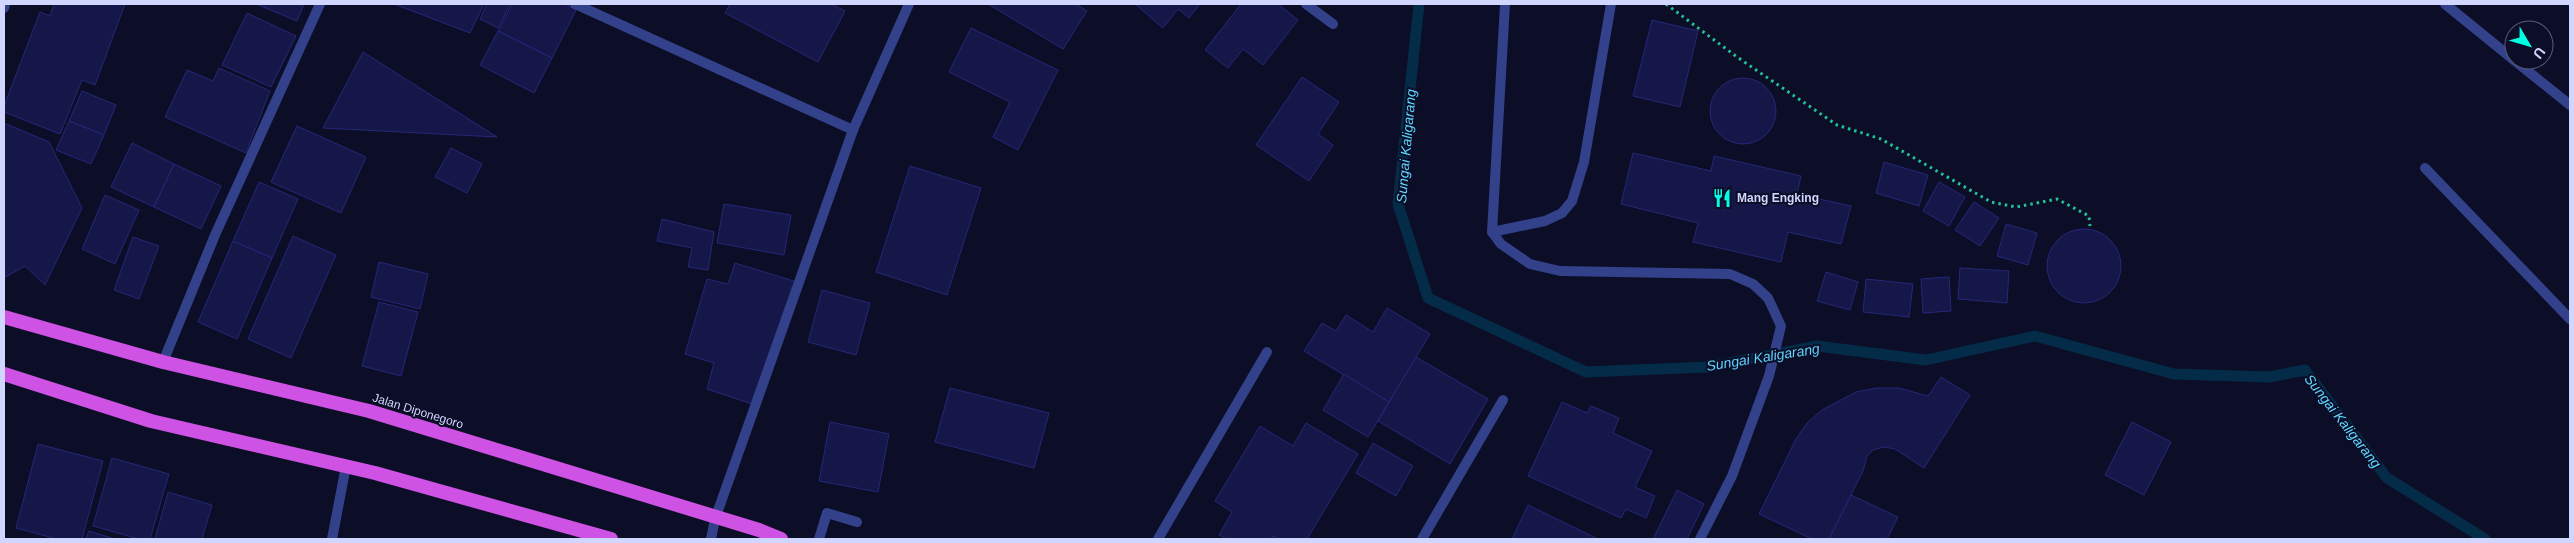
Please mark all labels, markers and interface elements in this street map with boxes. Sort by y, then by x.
north arrow [2504,20,2554,70]
text: U [2530,44,2549,62]
water label: Sungai Kaligarang [1393,88,1419,204]
restaurant icon: Mang Engking [1711,187,1733,209]
place label: Mang Engking [1737,191,1819,205]
water label: Sungai Kaligarang [1705,340,1821,374]
water label: Sungai Kaligarang [2301,371,2385,471]
street label: Jalan Diponegoro [371,391,465,432]

